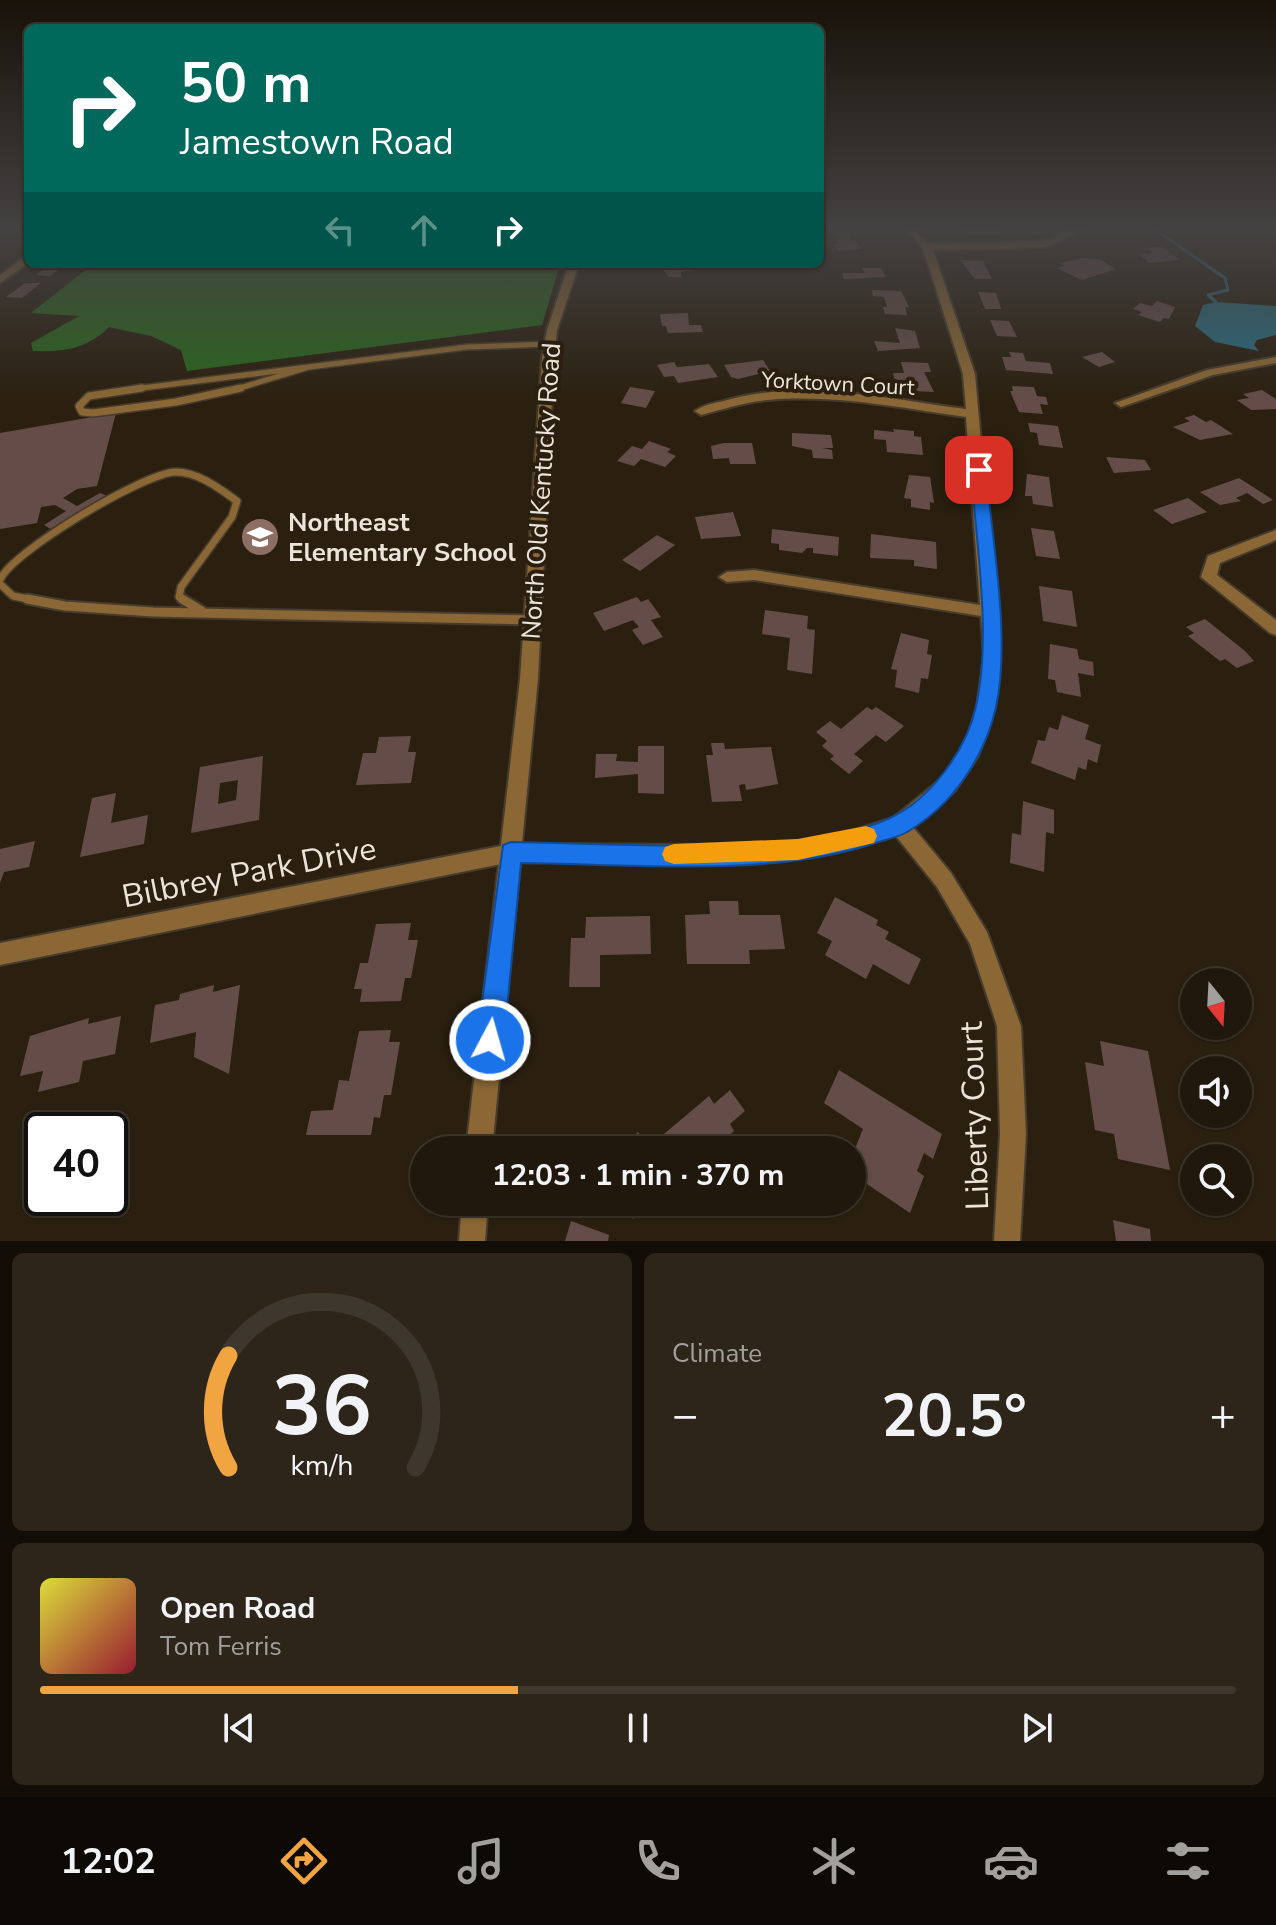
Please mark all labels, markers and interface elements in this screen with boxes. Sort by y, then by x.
text: 50 m [180,45,311,122]
icon: right [48,56,152,160]
text: Jamestown Road [180,118,454,167]
icon: left [318,208,362,252]
icon: ahead [402,208,446,252]
icon: right [486,208,530,252]
street label: North Old Kentucky Road [514,342,569,640]
street label: Yorktown Court [760,365,916,403]
pin [945,436,1013,504]
icon: arrive [957,448,1001,492]
place label: Northeast Elementary School [288,505,517,570]
school or university icon: Northeast Elementary School [239,516,281,558]
street label: Bilbrey Park Drive [118,827,380,918]
north arrow [1180,968,1252,1040]
map controls [1180,968,1252,1216]
position arrow [448,998,532,1082]
street label: Liberty Court [950,1020,999,1211]
button: sound [1180,1056,1252,1128]
speed limit sign: 40 [24,1112,128,1216]
button: search [1180,1144,1252,1216]
text: 12:03 · 1 min · 370 m [492,1155,784,1196]
text: Climate [672,1336,762,1371]
text: 36 [272,1350,372,1463]
text: 20.5° [881,1375,1027,1457]
text: − [672,1386,698,1446]
text: + [1210,1386,1236,1446]
text: km/h [291,1446,353,1485]
text: Open Road [160,1588,315,1629]
text: Tom Ferris [160,1629,282,1664]
icon: previous [217,1706,261,1750]
icon: pause [616,1706,660,1750]
icon: next [1015,1706,1059,1750]
icon: directions [276,1833,332,1889]
icon: music [453,1833,509,1889]
icon: phone [630,1833,686,1889]
icon: climate [806,1833,862,1889]
icon: car [983,1833,1039,1889]
icon: filters [1160,1833,1216,1889]
text: 12:02 [60,1837,156,1886]

